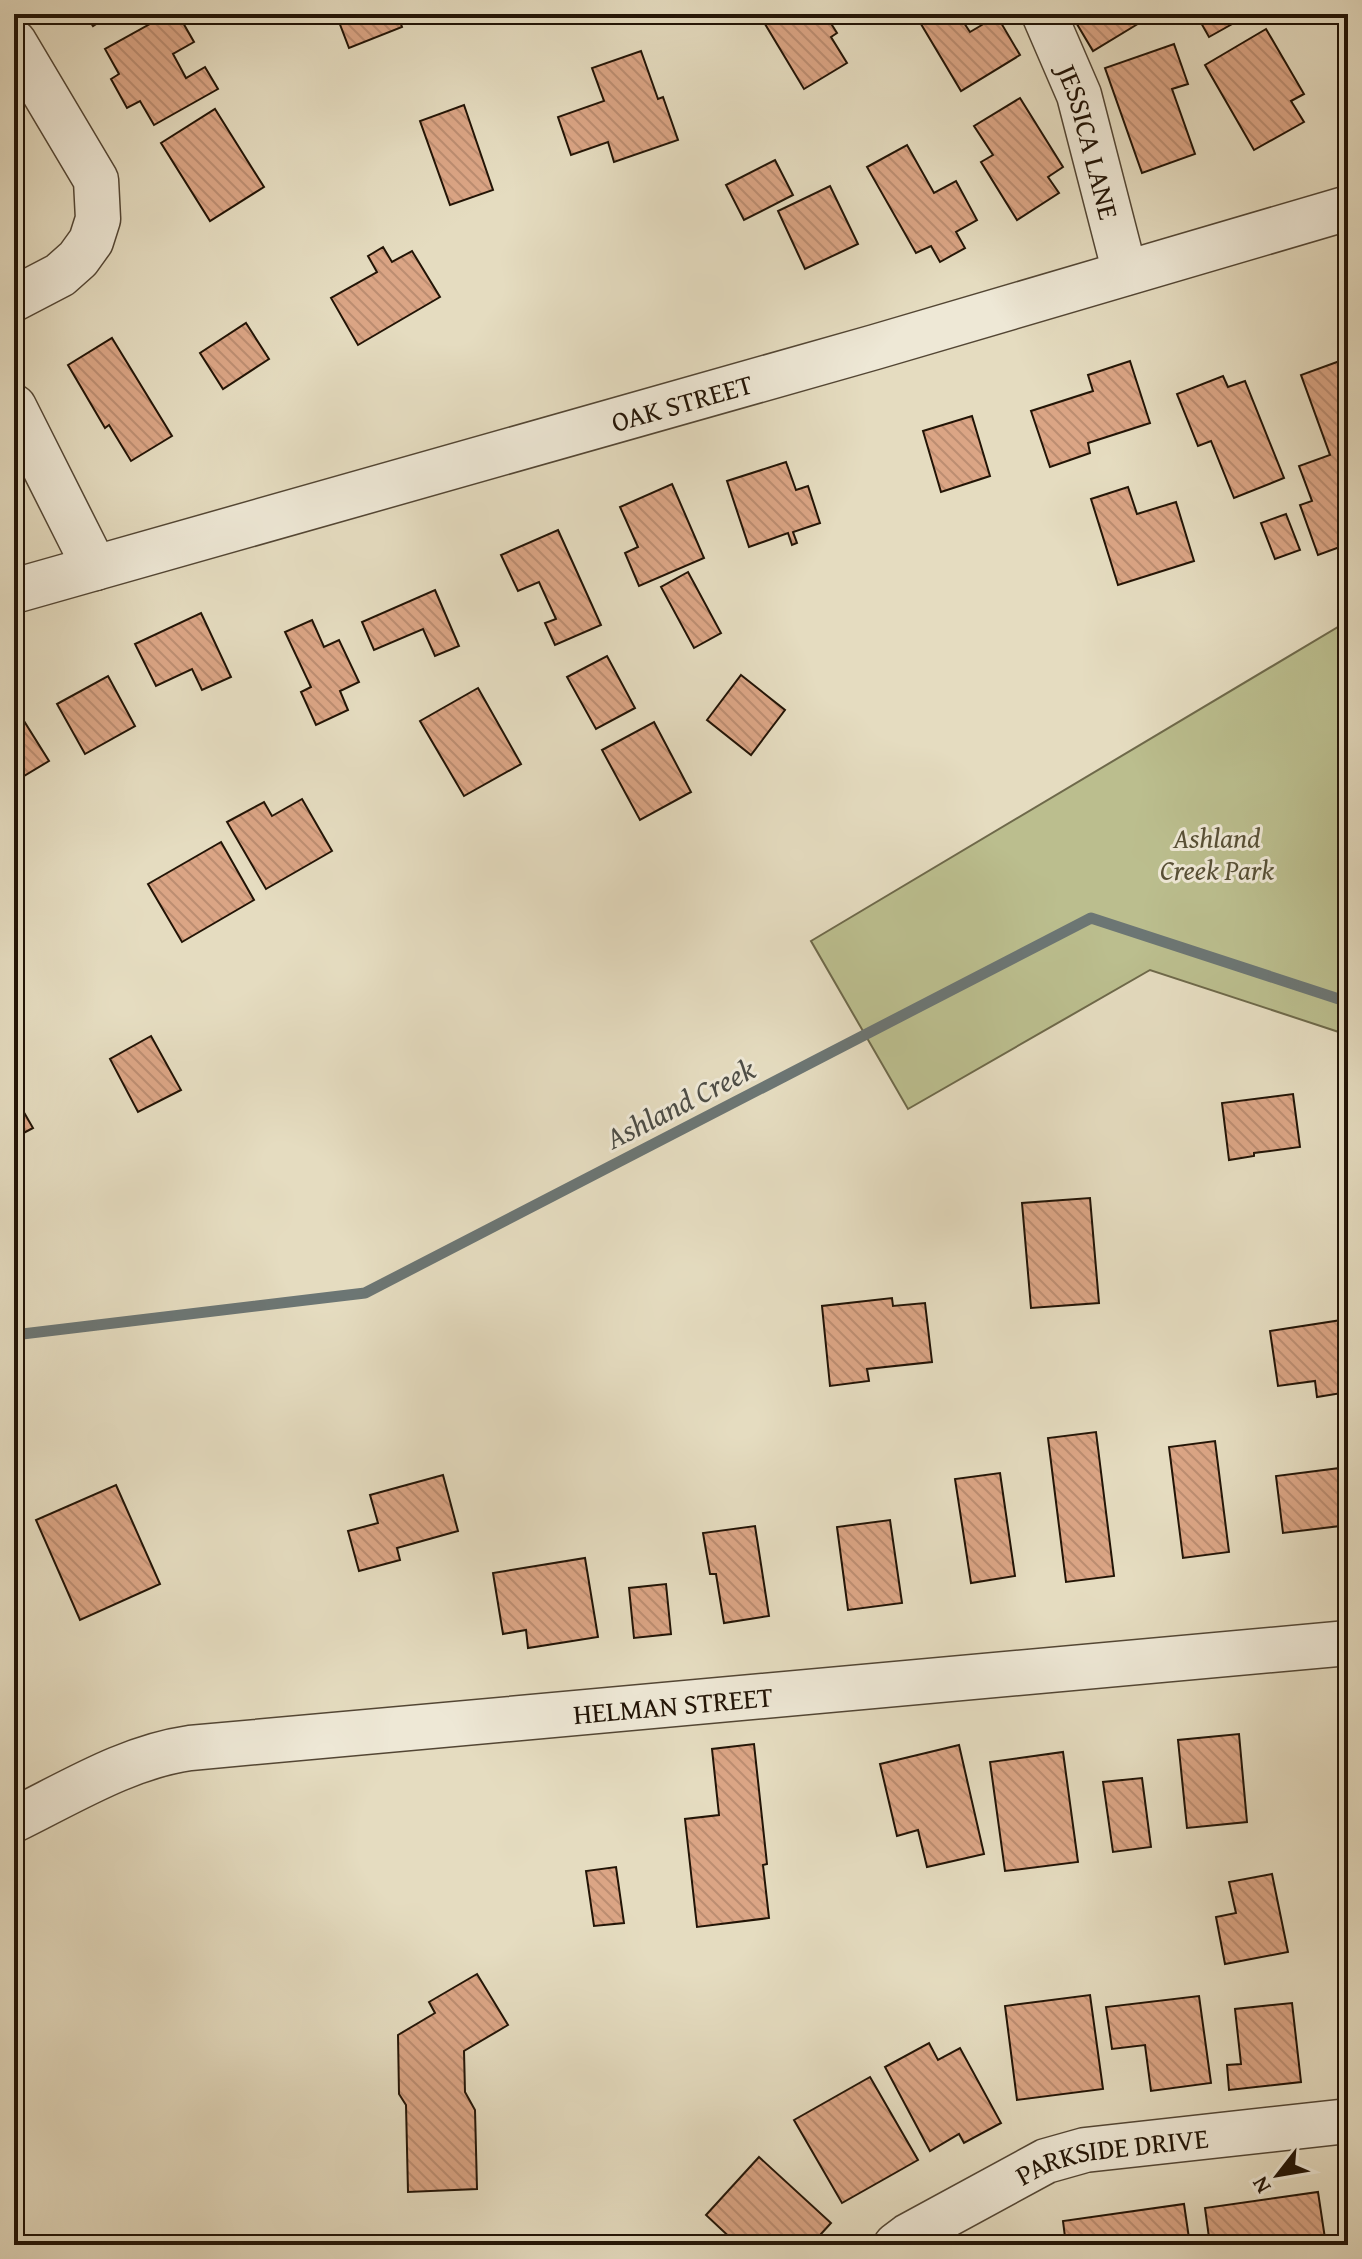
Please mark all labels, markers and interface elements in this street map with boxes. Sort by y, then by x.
street label: JESSICA LANE [1046,55,1131,224]
street label: OAK STREET [606,362,758,441]
park label: Ashland Creek Park [1160,817,1274,890]
water label: Ashland Creek [597,1046,763,1160]
street label: HELMAN STREET [571,1675,775,1734]
street label: PARKSIDE DRIVE [1008,2116,1210,2195]
north arrow [1238,2135,1318,2215]
text: N [1243,2171,1278,2200]

